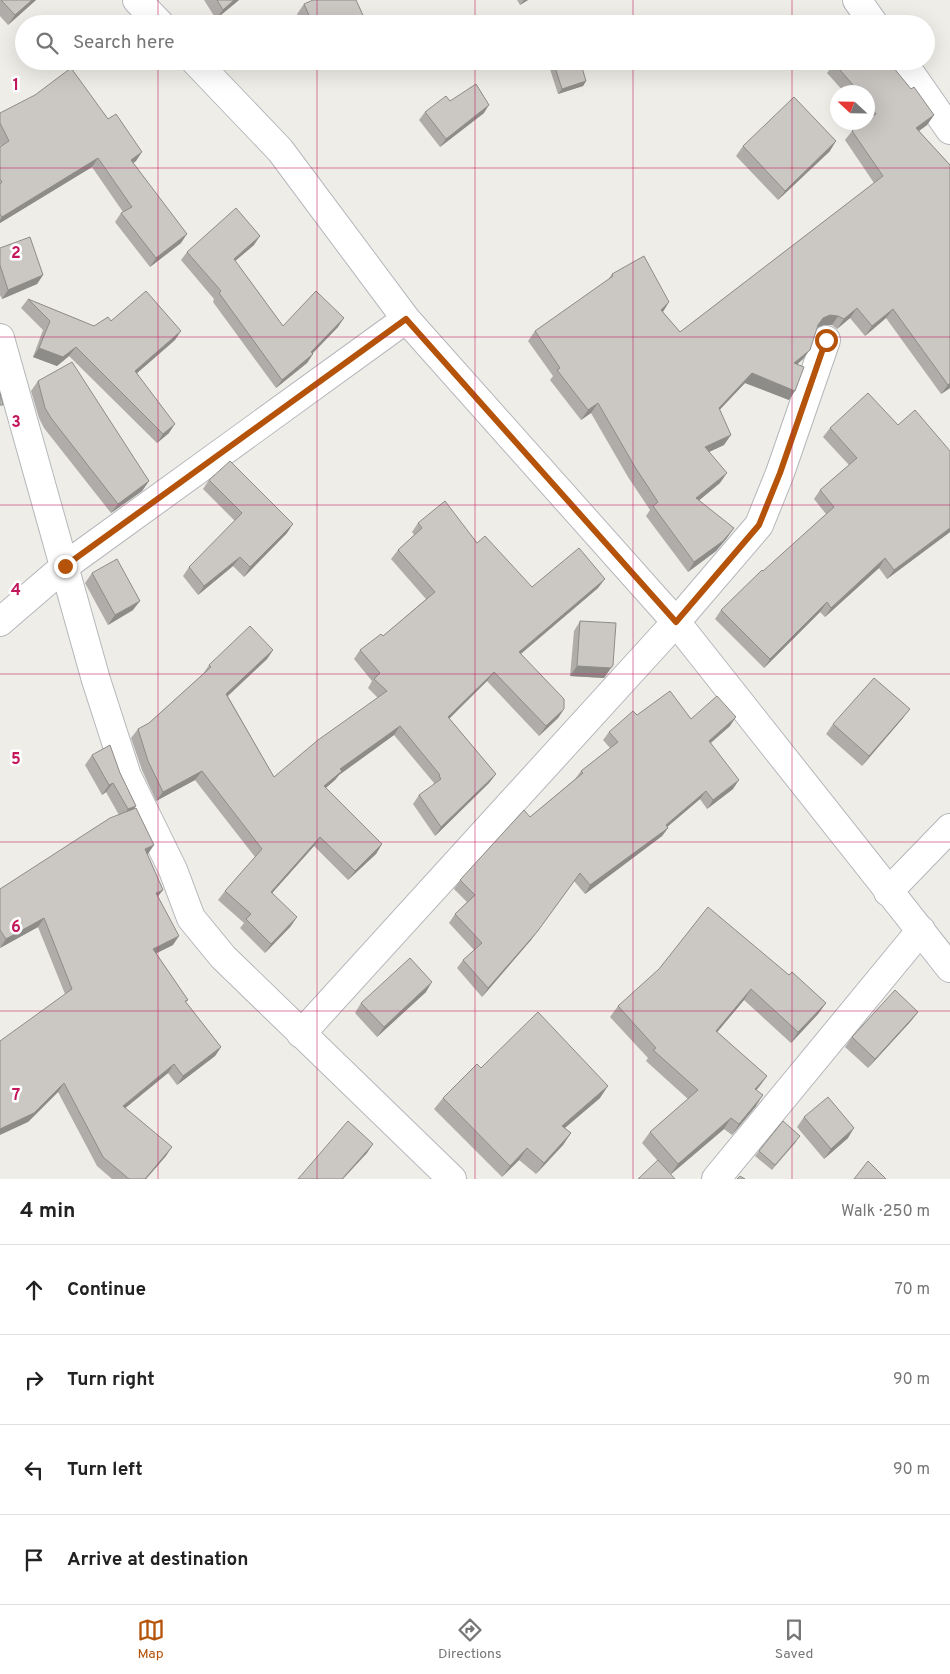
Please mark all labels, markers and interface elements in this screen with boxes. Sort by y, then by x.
search box [15,15,935,70]
icon: search [33,29,61,57]
text: Search here [73,31,175,55]
text: 1 [13,76,19,96]
north arrow [830,85,875,130]
text: 2 [11,244,21,264]
route start [815,329,838,352]
text: 3 [11,413,21,433]
route end [54,555,77,578]
text: 4 [11,581,21,601]
text: 5 [11,750,21,770]
text: 6 [11,918,21,938]
text: 7 [12,1086,20,1106]
text: 4 min [20,1198,76,1225]
text: Walk · 250 m [841,1202,930,1222]
icon: ahead [20,1276,48,1304]
text: Continue [67,1278,146,1302]
text: 70 m [895,1280,930,1300]
icon: right [20,1366,48,1394]
text: Turn right [67,1368,155,1392]
text: 90 m [893,1370,930,1390]
icon: left [20,1456,48,1484]
text: Turn left [67,1458,143,1482]
text: 90 m [893,1460,930,1480]
icon: arrive [20,1546,48,1574]
text: Arrive at destination [67,1548,248,1572]
tab: Map [137,1616,165,1663]
tab: Directions [438,1616,502,1663]
tab: Saved [775,1616,813,1663]

